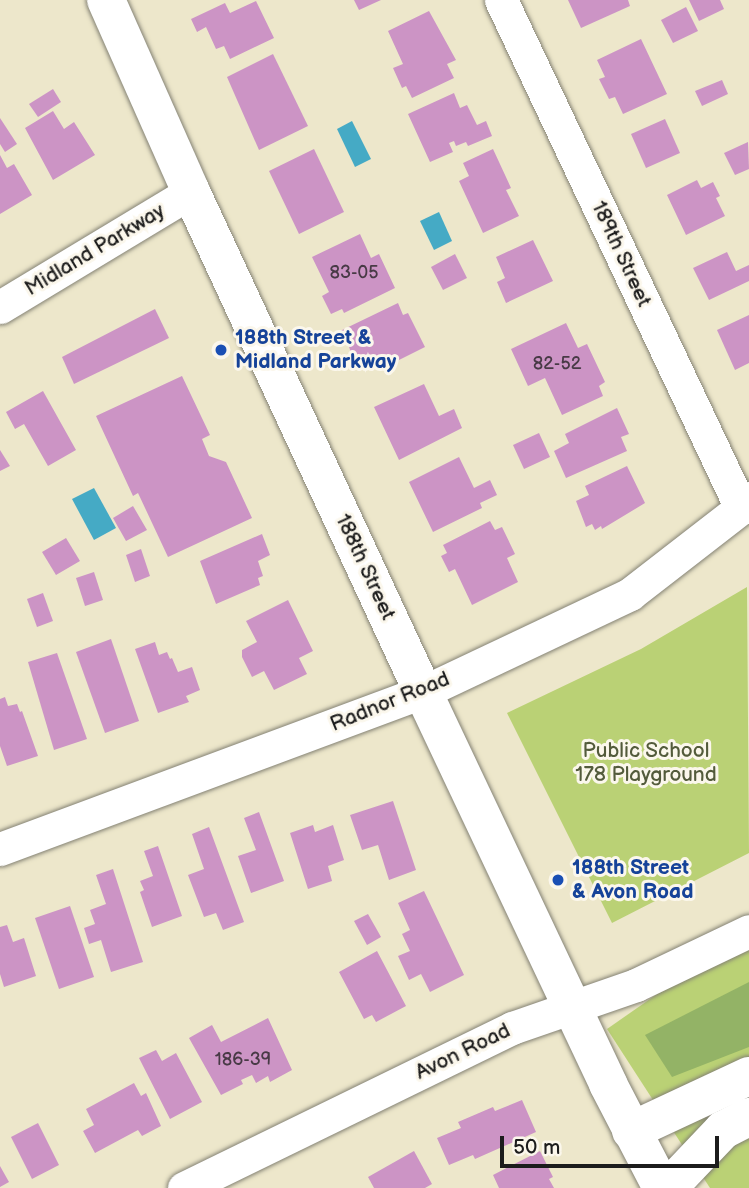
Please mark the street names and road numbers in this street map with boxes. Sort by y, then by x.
street label: 189th Street [586,197,656,311]
street label: Midland Parkway [21,198,169,302]
street label: 188th Street [329,510,401,624]
street label: Radnor Road [327,667,453,737]
street label: Avon Road [411,1018,515,1086]

